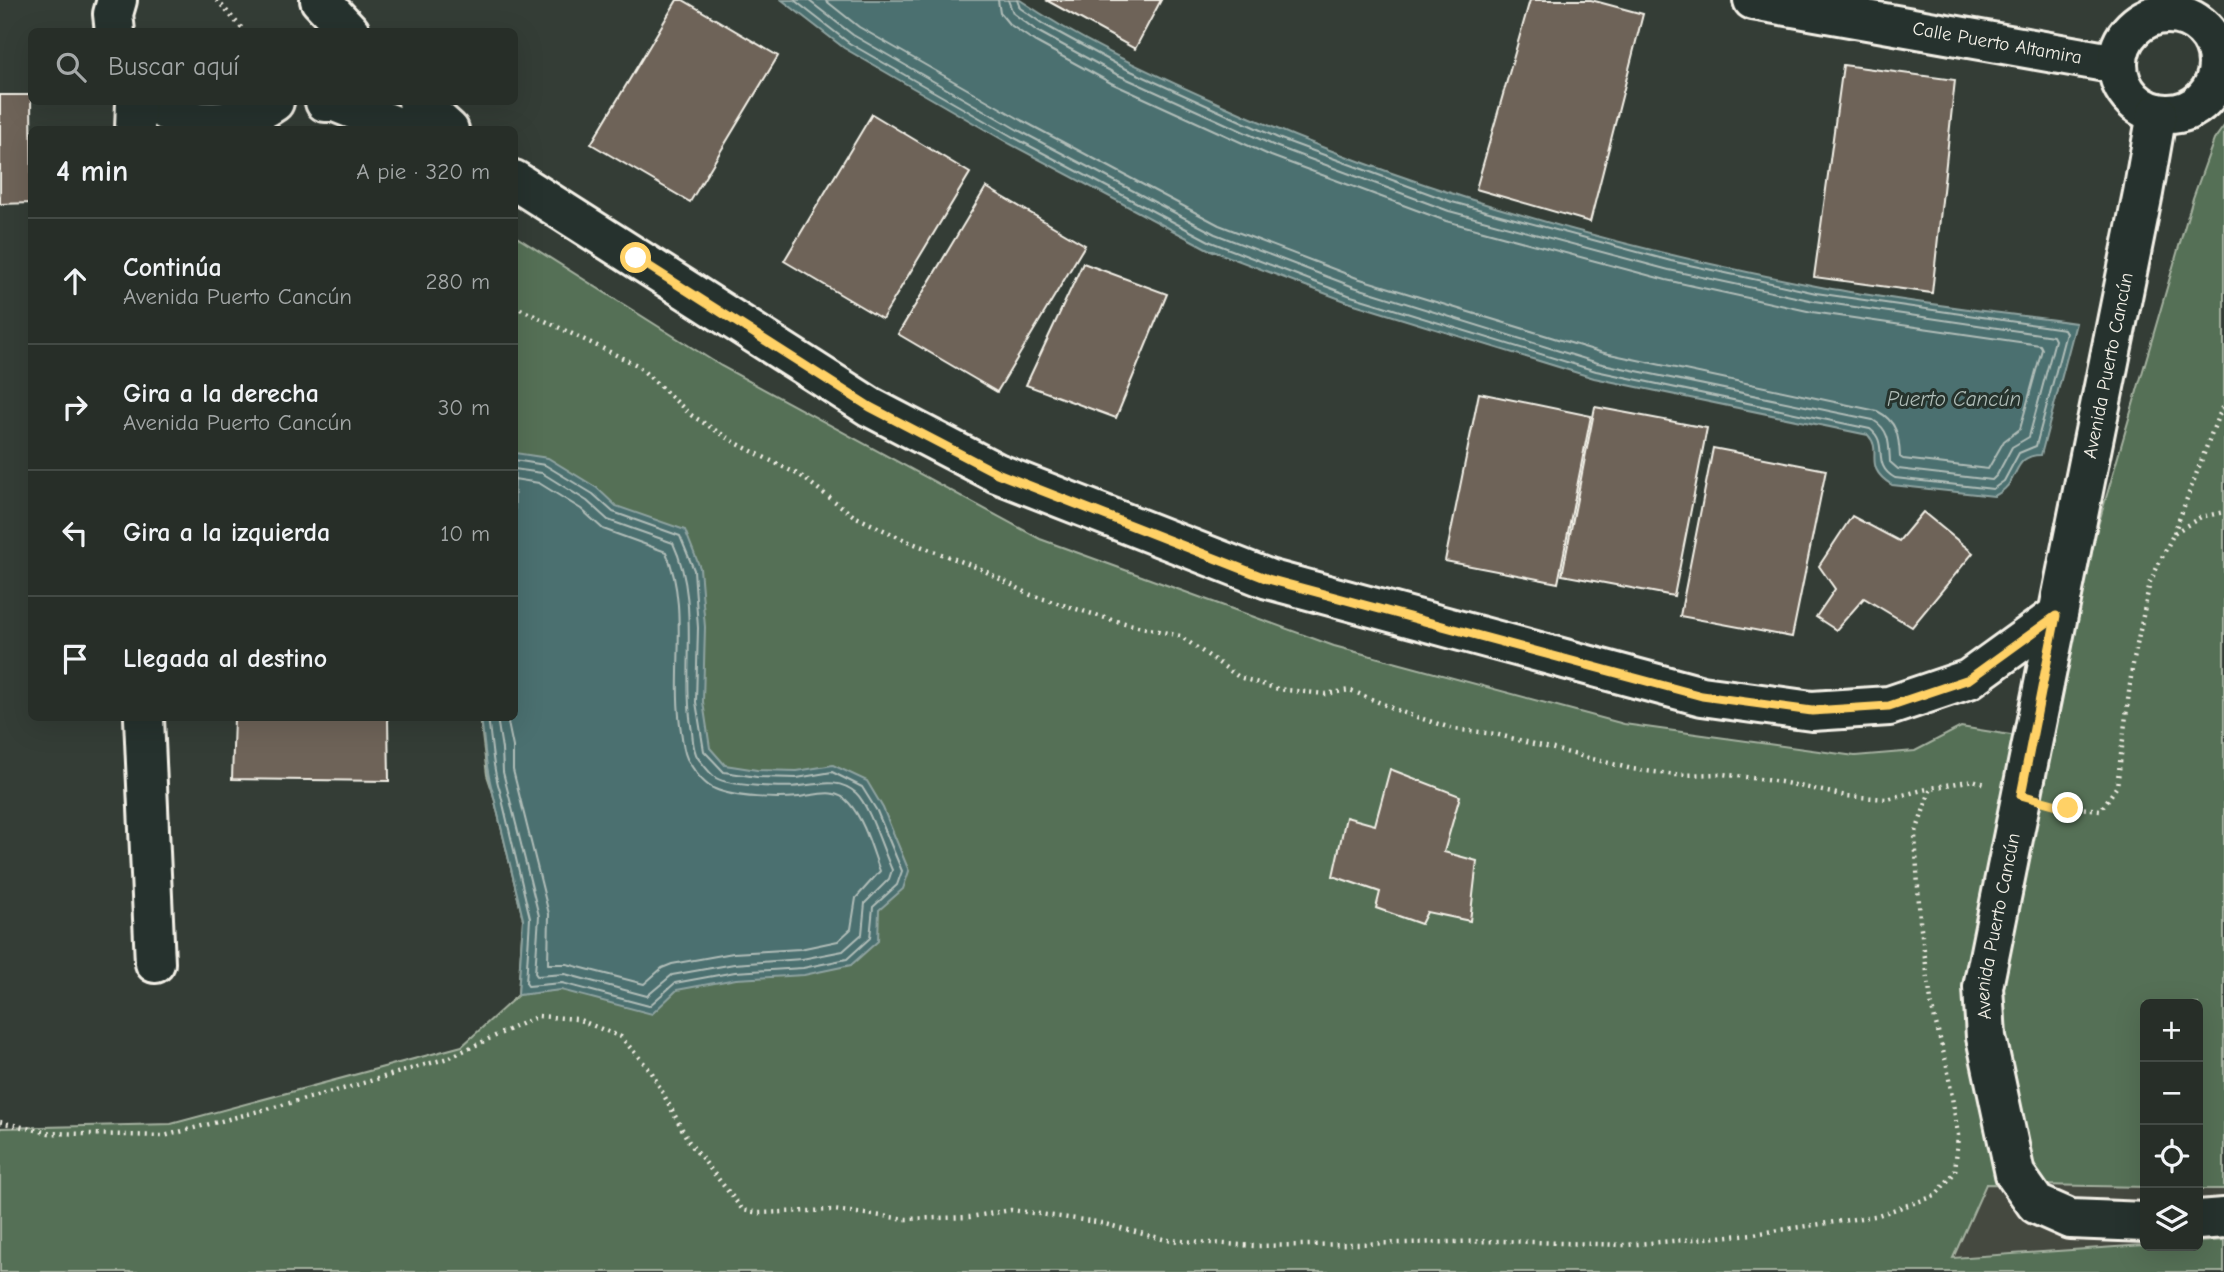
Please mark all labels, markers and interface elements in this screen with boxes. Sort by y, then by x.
street label: Calle Puerto Altamira [1911,17,2084,69]
search box [28,28,518,105]
icon: search [52,48,90,86]
text: Buscar aquí [108,52,239,82]
text: 4 min [56,154,128,189]
text: A pie · 320 m [356,158,490,185]
route start [620,242,651,273]
text: Continúa [123,253,222,283]
icon: ahead [56,262,94,300]
text: 280 m [425,268,490,295]
street label: Avenida Puerto Cancún [2079,270,2138,460]
text: Avenida Puerto Cancún [123,283,352,310]
text: Gira a la derecha [123,379,319,409]
water label: Puerto Cancún [1887,387,2021,411]
icon: right [56,388,94,426]
text: 30 m [438,394,490,421]
text: Avenida Puerto Cancún [123,409,352,436]
icon: left [56,514,94,552]
text: Gira a la izquierda [123,518,330,548]
text: 10 m [440,520,490,547]
icon: arrive [56,640,94,678]
text: Llegada al destino [123,644,327,674]
route end [2052,792,2083,823]
street label: Avenida Puerto Cancún [1971,831,2025,1020]
map controls [2140,999,2203,1251]
button: + [2140,999,2203,1062]
button: − [2140,1062,2203,1125]
button: locate [2140,1125,2203,1188]
button: layers [2140,1188,2203,1251]

